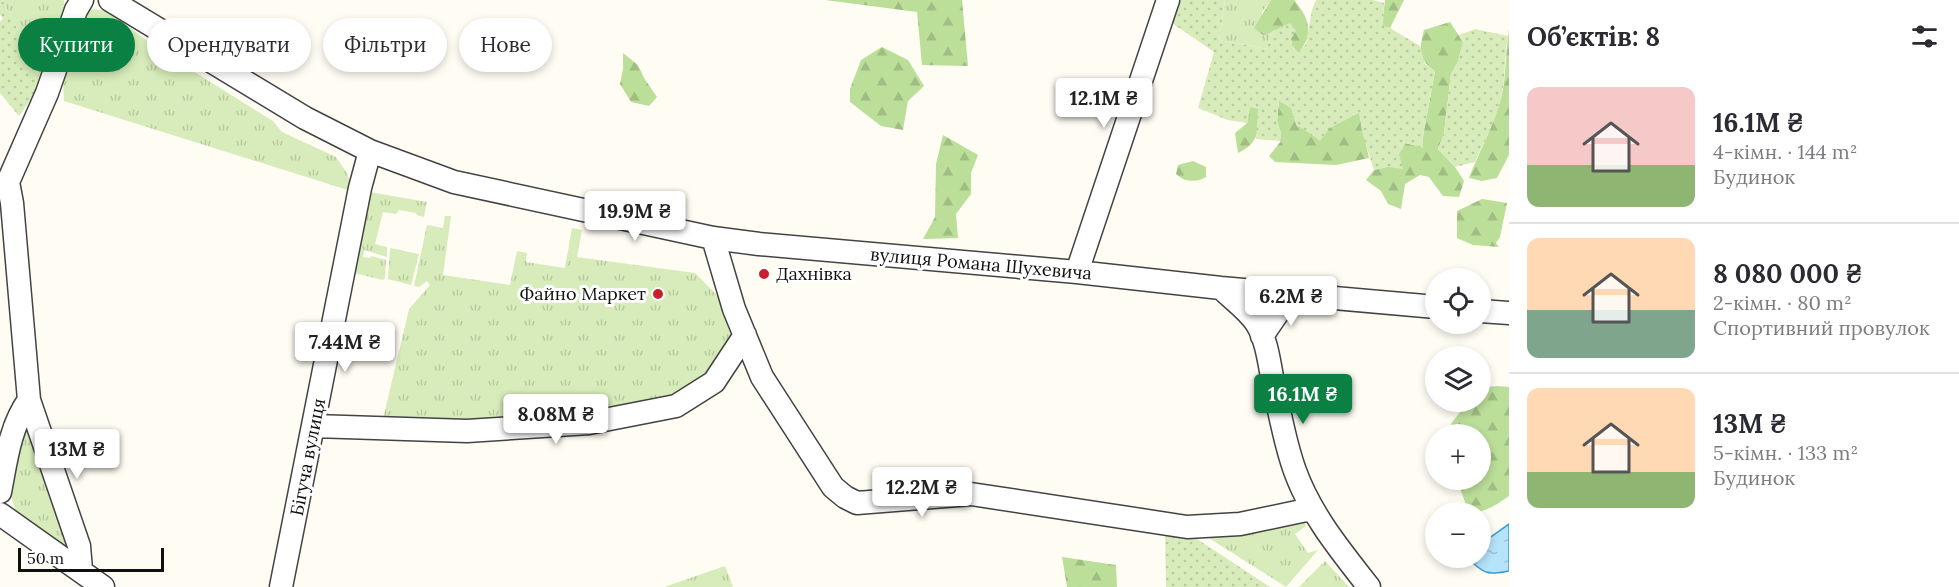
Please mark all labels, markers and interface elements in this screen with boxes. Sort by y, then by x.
chip: Купити [18,18,135,72]
chip: Орендувати [147,18,311,72]
chip: Фільтри [323,18,447,72]
chip: Нове [459,18,552,72]
text: Об’єктів: 8 [1527,20,1660,53]
icon: filters [1908,20,1941,53]
pin: 12.1M ₴ [1049,78,1159,129]
text: 12.1M ₴ [1070,85,1138,110]
text: 16.1M ₴ [1713,106,1804,139]
icon: home [1575,111,1647,183]
text: 4-кімн. · 144 m² [1713,139,1857,164]
text: Будинок [1713,164,1795,189]
pin: 19.9M ₴ [580,191,690,242]
text: 19.9M ₴ [599,198,671,223]
street label: вулиця Романа Шухевича [869,242,1093,285]
text: 8 080 000 ₴ [1713,257,1862,290]
place label: Дахнівка [776,262,852,285]
icon: home [1575,262,1647,334]
marker: Дахнівка [757,267,771,281]
map controls [1425,268,1491,568]
button: locate [1425,268,1491,334]
pin: 6.2M ₴ [1242,276,1340,327]
place label: Файно Маркет [519,282,646,305]
text: 6.2M ₴ [1259,283,1323,308]
marker: Файно Маркет [651,287,665,301]
text: 2-кімн. · 80 m² [1713,290,1852,315]
text: Спортивний провулок [1713,315,1930,340]
pin: 7.44M ₴ [290,322,400,373]
text: 7.44M ₴ [309,329,381,354]
button: layers [1425,346,1491,412]
pin: 16.1M ₴ [1248,374,1358,425]
text: 16.1M ₴ [1268,381,1338,406]
pin: 8.08M ₴ [501,394,611,445]
street label: Бігуча вулиця [285,396,330,518]
text: 8.08M ₴ [517,401,595,426]
text: 13M ₴ [1713,407,1787,440]
icon: home [1575,412,1647,484]
button: + [1425,424,1491,490]
pin: 13M ₴ [35,429,119,480]
text: 13M ₴ [49,436,105,461]
text: 5-кімн. · 133 m² [1713,440,1858,465]
text: Будинок [1713,465,1795,490]
pin: 12.2M ₴ [867,467,977,518]
text: 12.2M ₴ [886,474,958,499]
button: − [1425,502,1491,568]
scale bar [18,545,164,572]
text: 50 m [27,548,64,568]

